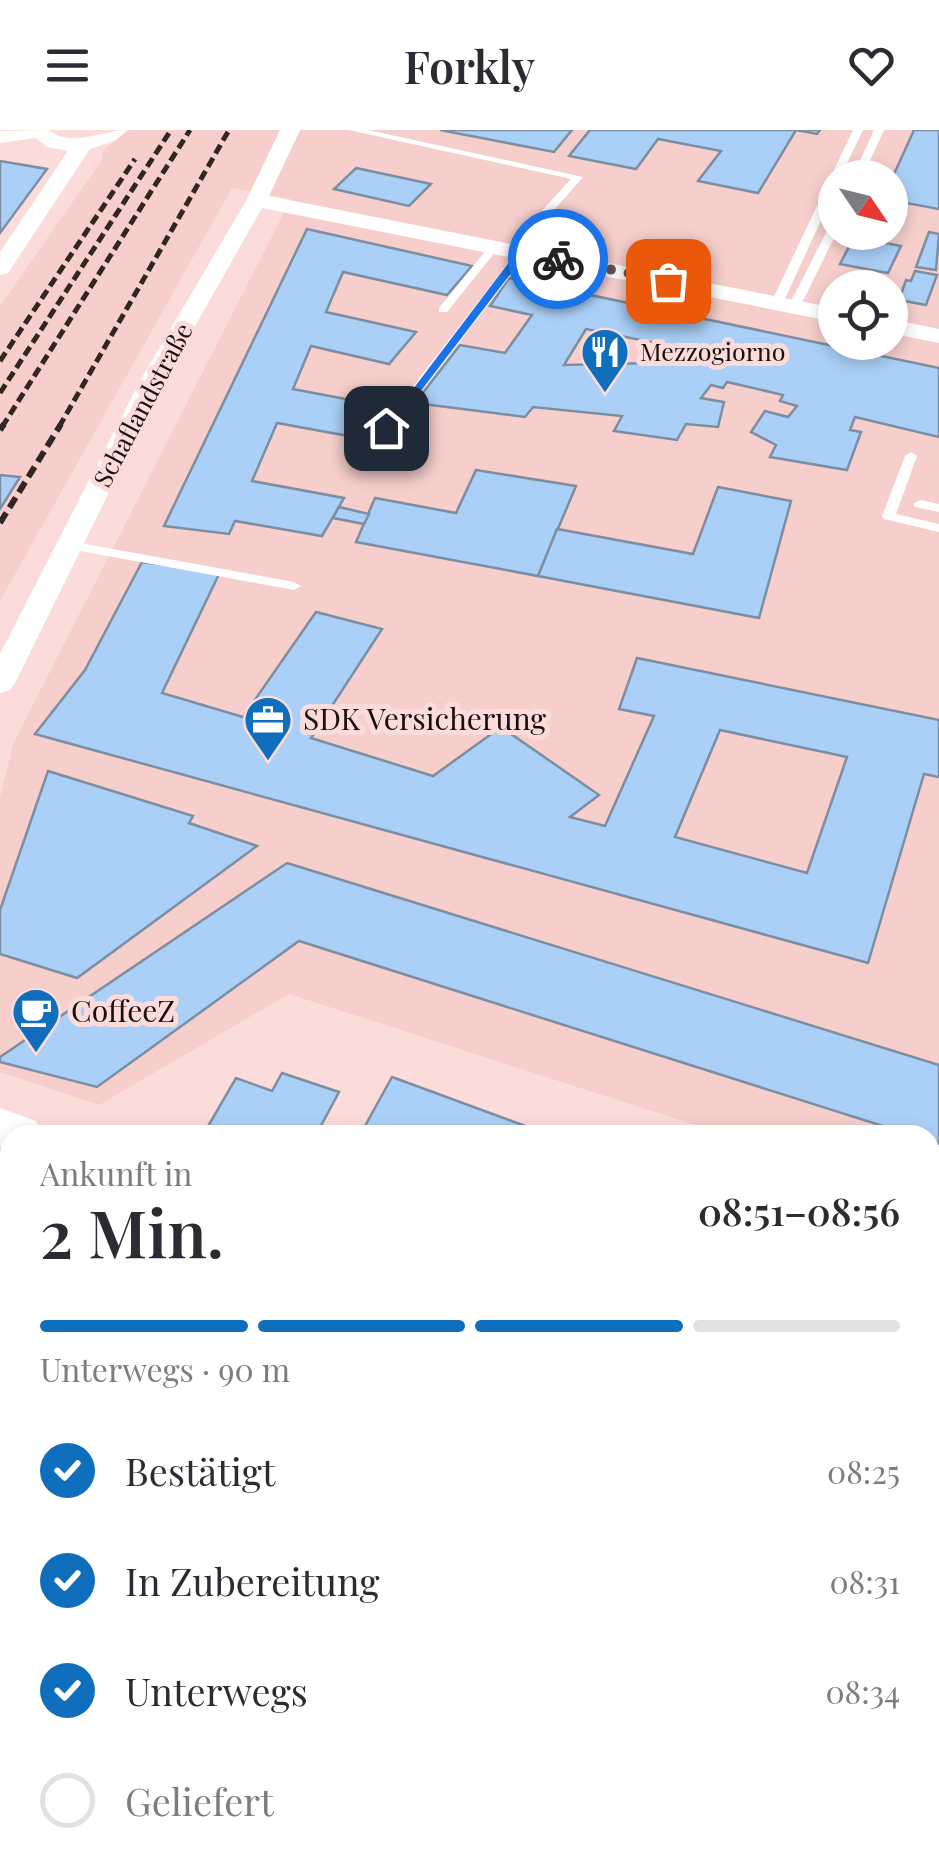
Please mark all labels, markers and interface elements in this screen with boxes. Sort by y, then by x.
text: Forkly [404,35,535,95]
icon: menu [40,38,95,93]
icon: heart [844,38,899,93]
north arrow [818,160,908,250]
map controls [818,160,908,360]
courier [508,209,608,309]
icon: bike [531,232,586,287]
pin [626,239,711,324]
icon: bag [641,254,696,309]
button: locate [818,270,908,360]
street label: Schaflandstraße [85,317,199,492]
restaurant icon: Mezzogiorno [579,326,631,394]
place label: Mezzogiorno [640,334,785,367]
pin [344,386,429,471]
icon: home [359,401,414,456]
office icon: SDK Versicherung [242,694,294,762]
place label: SDK Versicherung [303,698,546,738]
cafe icon: CoffeeZ [10,986,62,1054]
place label: CoffeeZ [71,990,175,1030]
text: Ankunft in [40,1151,192,1194]
text: 08:51–08:56 [698,1185,900,1236]
text: 2 Min. [40,1188,224,1274]
text: Unterwegs · 90 m [40,1347,290,1390]
icon: check [40,1443,95,1498]
text: Bestätigt [125,1445,275,1496]
text: 08:25 [827,1449,900,1492]
icon: check [40,1553,95,1608]
text: In Zubereitung [125,1555,379,1606]
text: 08:31 [829,1559,900,1602]
icon: check [40,1663,95,1718]
text: Unterwegs [125,1665,308,1716]
text: 08:34 [825,1669,900,1712]
text: Geliefert [125,1775,274,1826]

